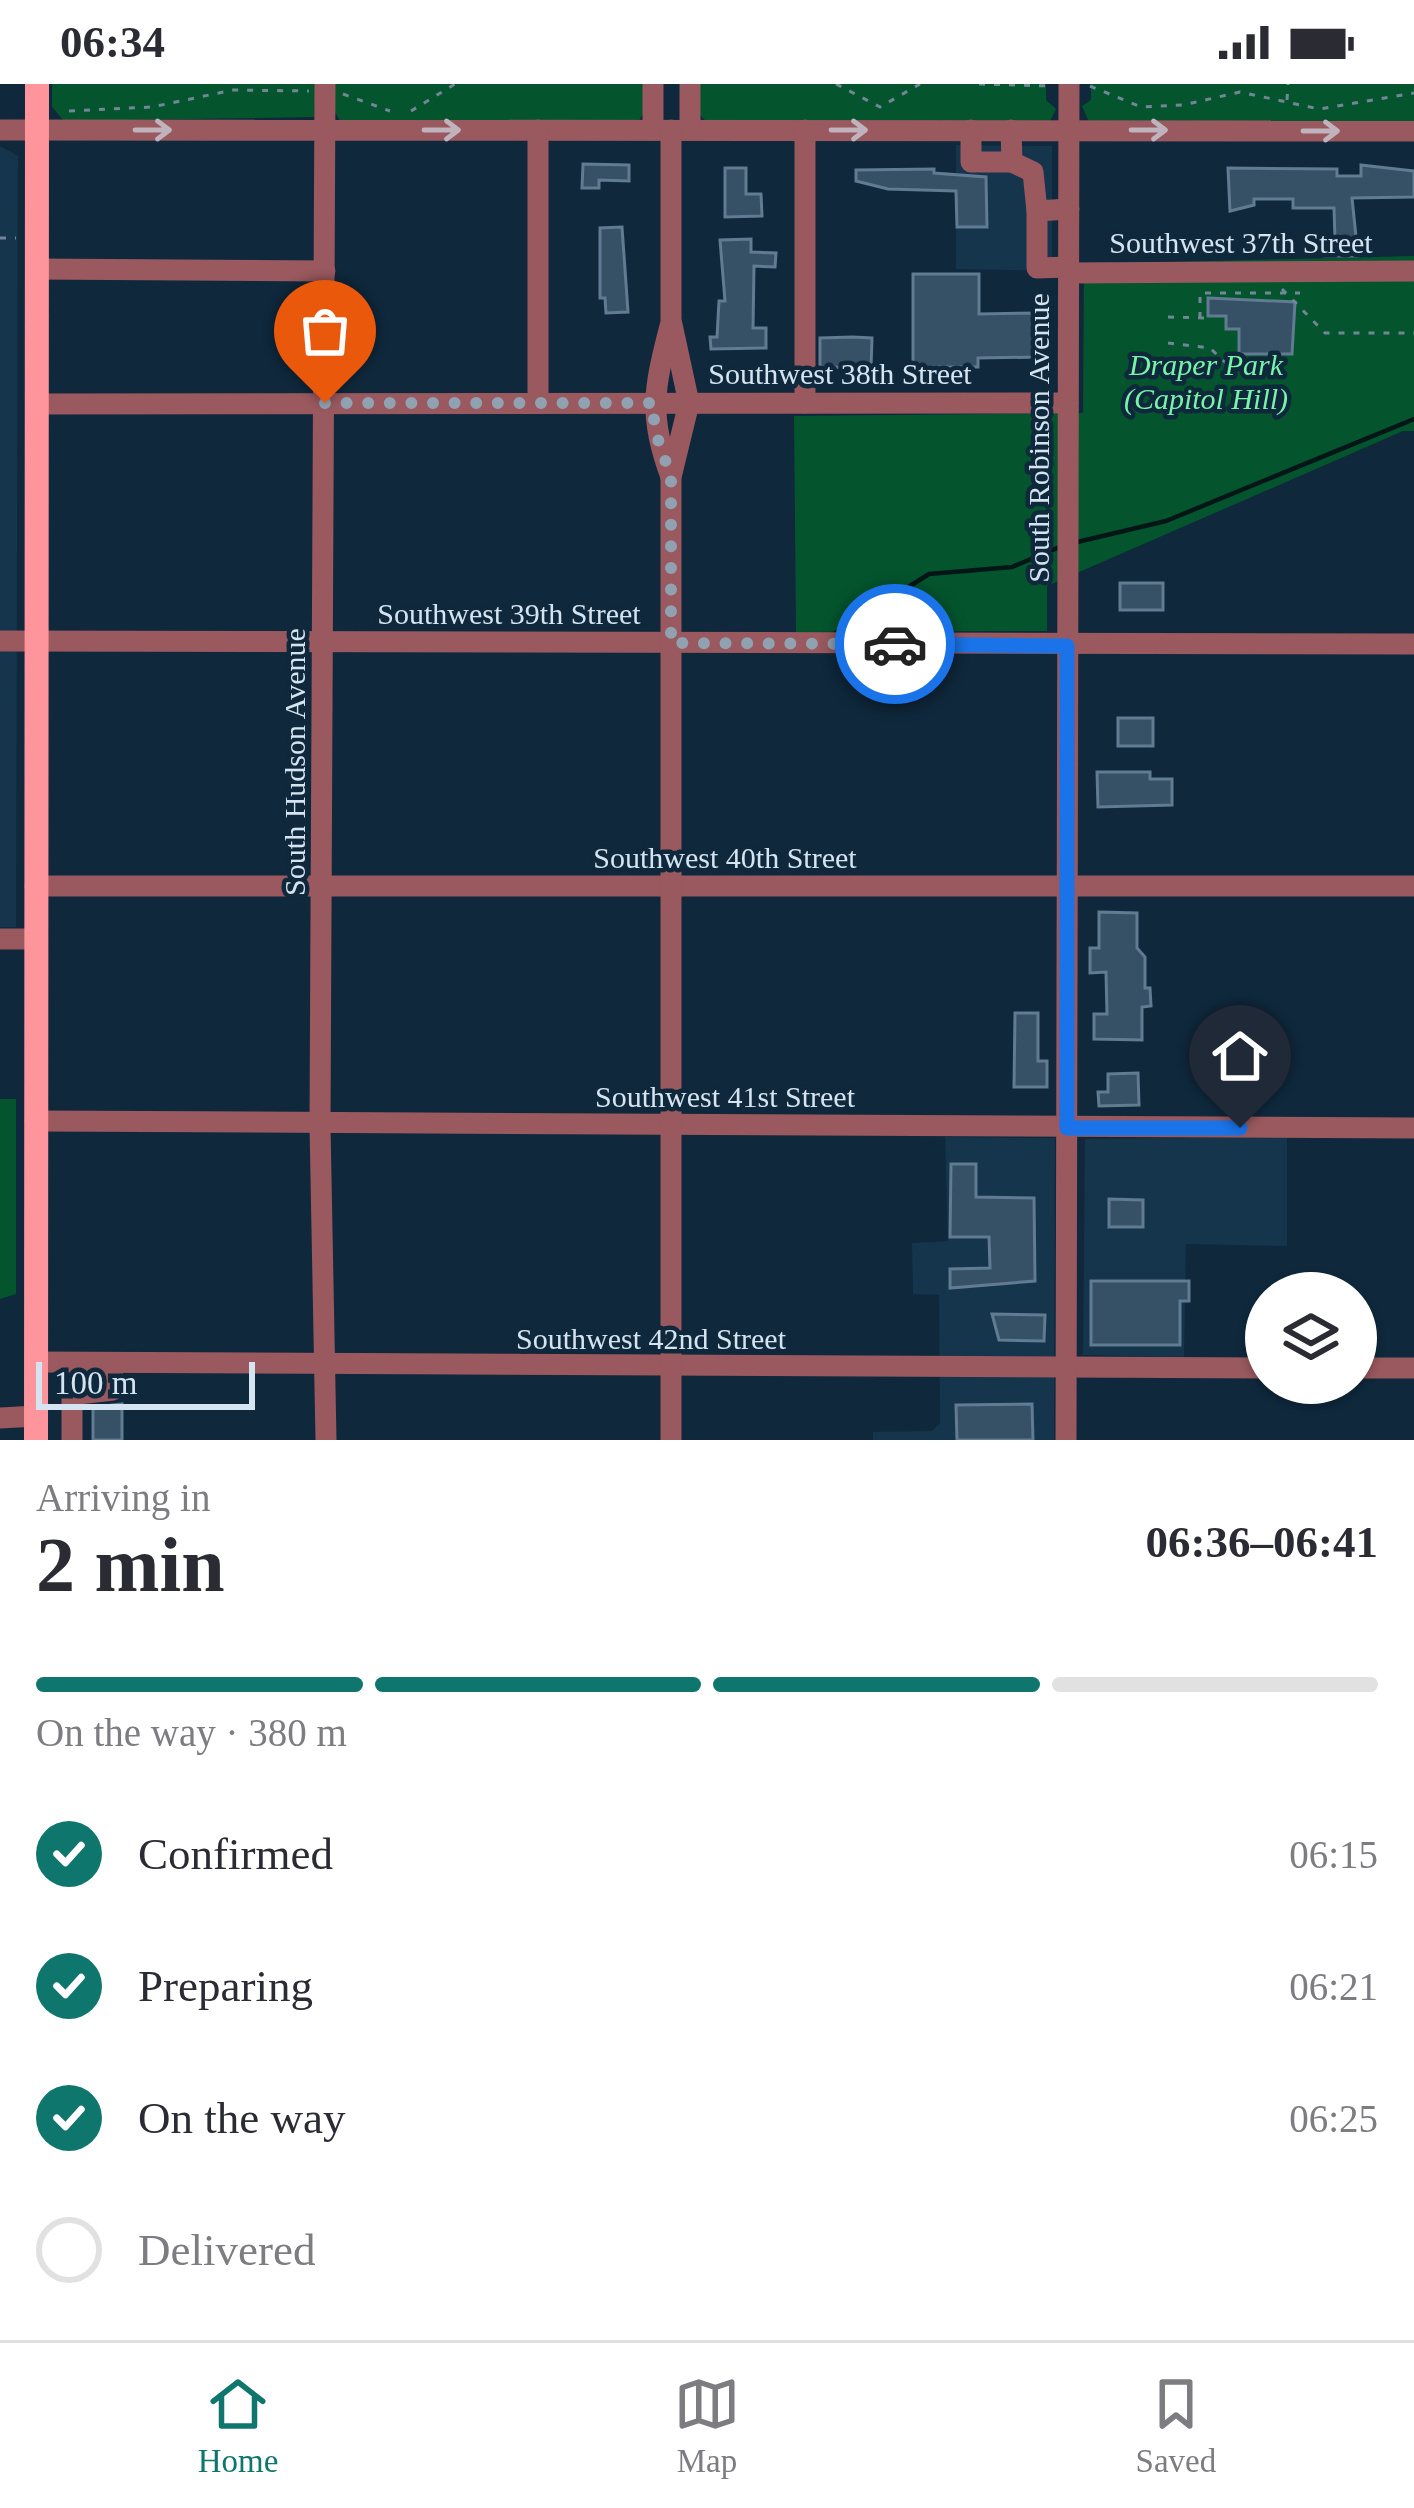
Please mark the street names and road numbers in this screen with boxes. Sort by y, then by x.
street label: Southwest 37th Street [1109,226,1373,259]
street label: South Robinson Avenue [1022,293,1055,583]
street label: Southwest 38th Street [708,357,972,390]
street label: Southwest 39th Street [377,597,641,630]
street label: South Hudson Avenue [278,628,311,896]
street label: Southwest 40th Street [593,841,857,874]
street label: Southwest 41st Street [595,1080,856,1113]
street label: Southwest 42nd Street [516,1322,787,1355]

